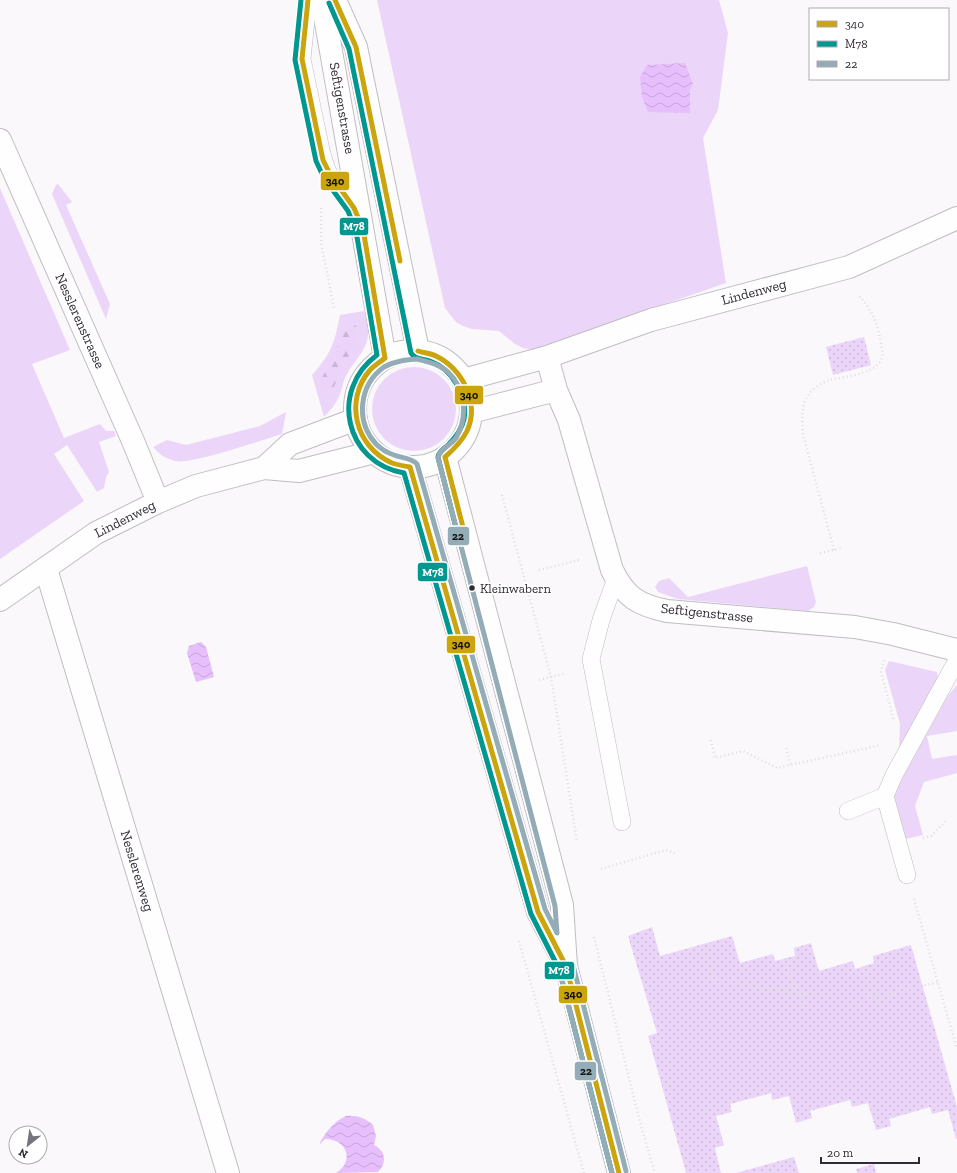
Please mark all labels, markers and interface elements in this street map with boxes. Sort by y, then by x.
legend [809,8,949,80]
text: 340 [845,17,864,31]
text: M78 [845,37,868,51]
text: 22 [845,57,857,71]
street label: Seftigenstrasse [326,61,358,156]
line badge: 340 [320,171,350,191]
text: 340 [326,175,344,188]
line badge: M78 [339,217,369,236]
text: M78 [343,220,365,233]
street label: Nesslerenstrasse [51,271,109,372]
street label: Lindenweg [720,275,789,309]
line badge: 340 [454,385,484,405]
text: 340 [460,389,478,402]
street label: Lindenweg [92,496,159,542]
line badge: 22 [447,526,470,546]
text: 22 [452,530,464,543]
line badge: M78 [417,562,448,582]
text: M78 [422,566,444,579]
place label: Kleinwabern [480,581,552,596]
marker: Kleinwabern [467,583,477,593]
street label: Seftigenstrasse [660,600,754,626]
line badge: 340 [446,635,476,654]
text: 340 [452,638,470,651]
street label: Nesslerenweg [117,828,158,914]
line badge: M78 [544,961,575,980]
text: M78 [548,964,570,977]
line badge: 340 [558,985,588,1004]
text: 340 [564,988,582,1001]
line badge: 22 [574,1061,597,1081]
text: 22 [580,1065,592,1078]
north arrow [8,1125,48,1165]
scale bar [821,1139,919,1165]
text: N [16,1145,30,1161]
text: 20 m [827,1146,854,1160]

